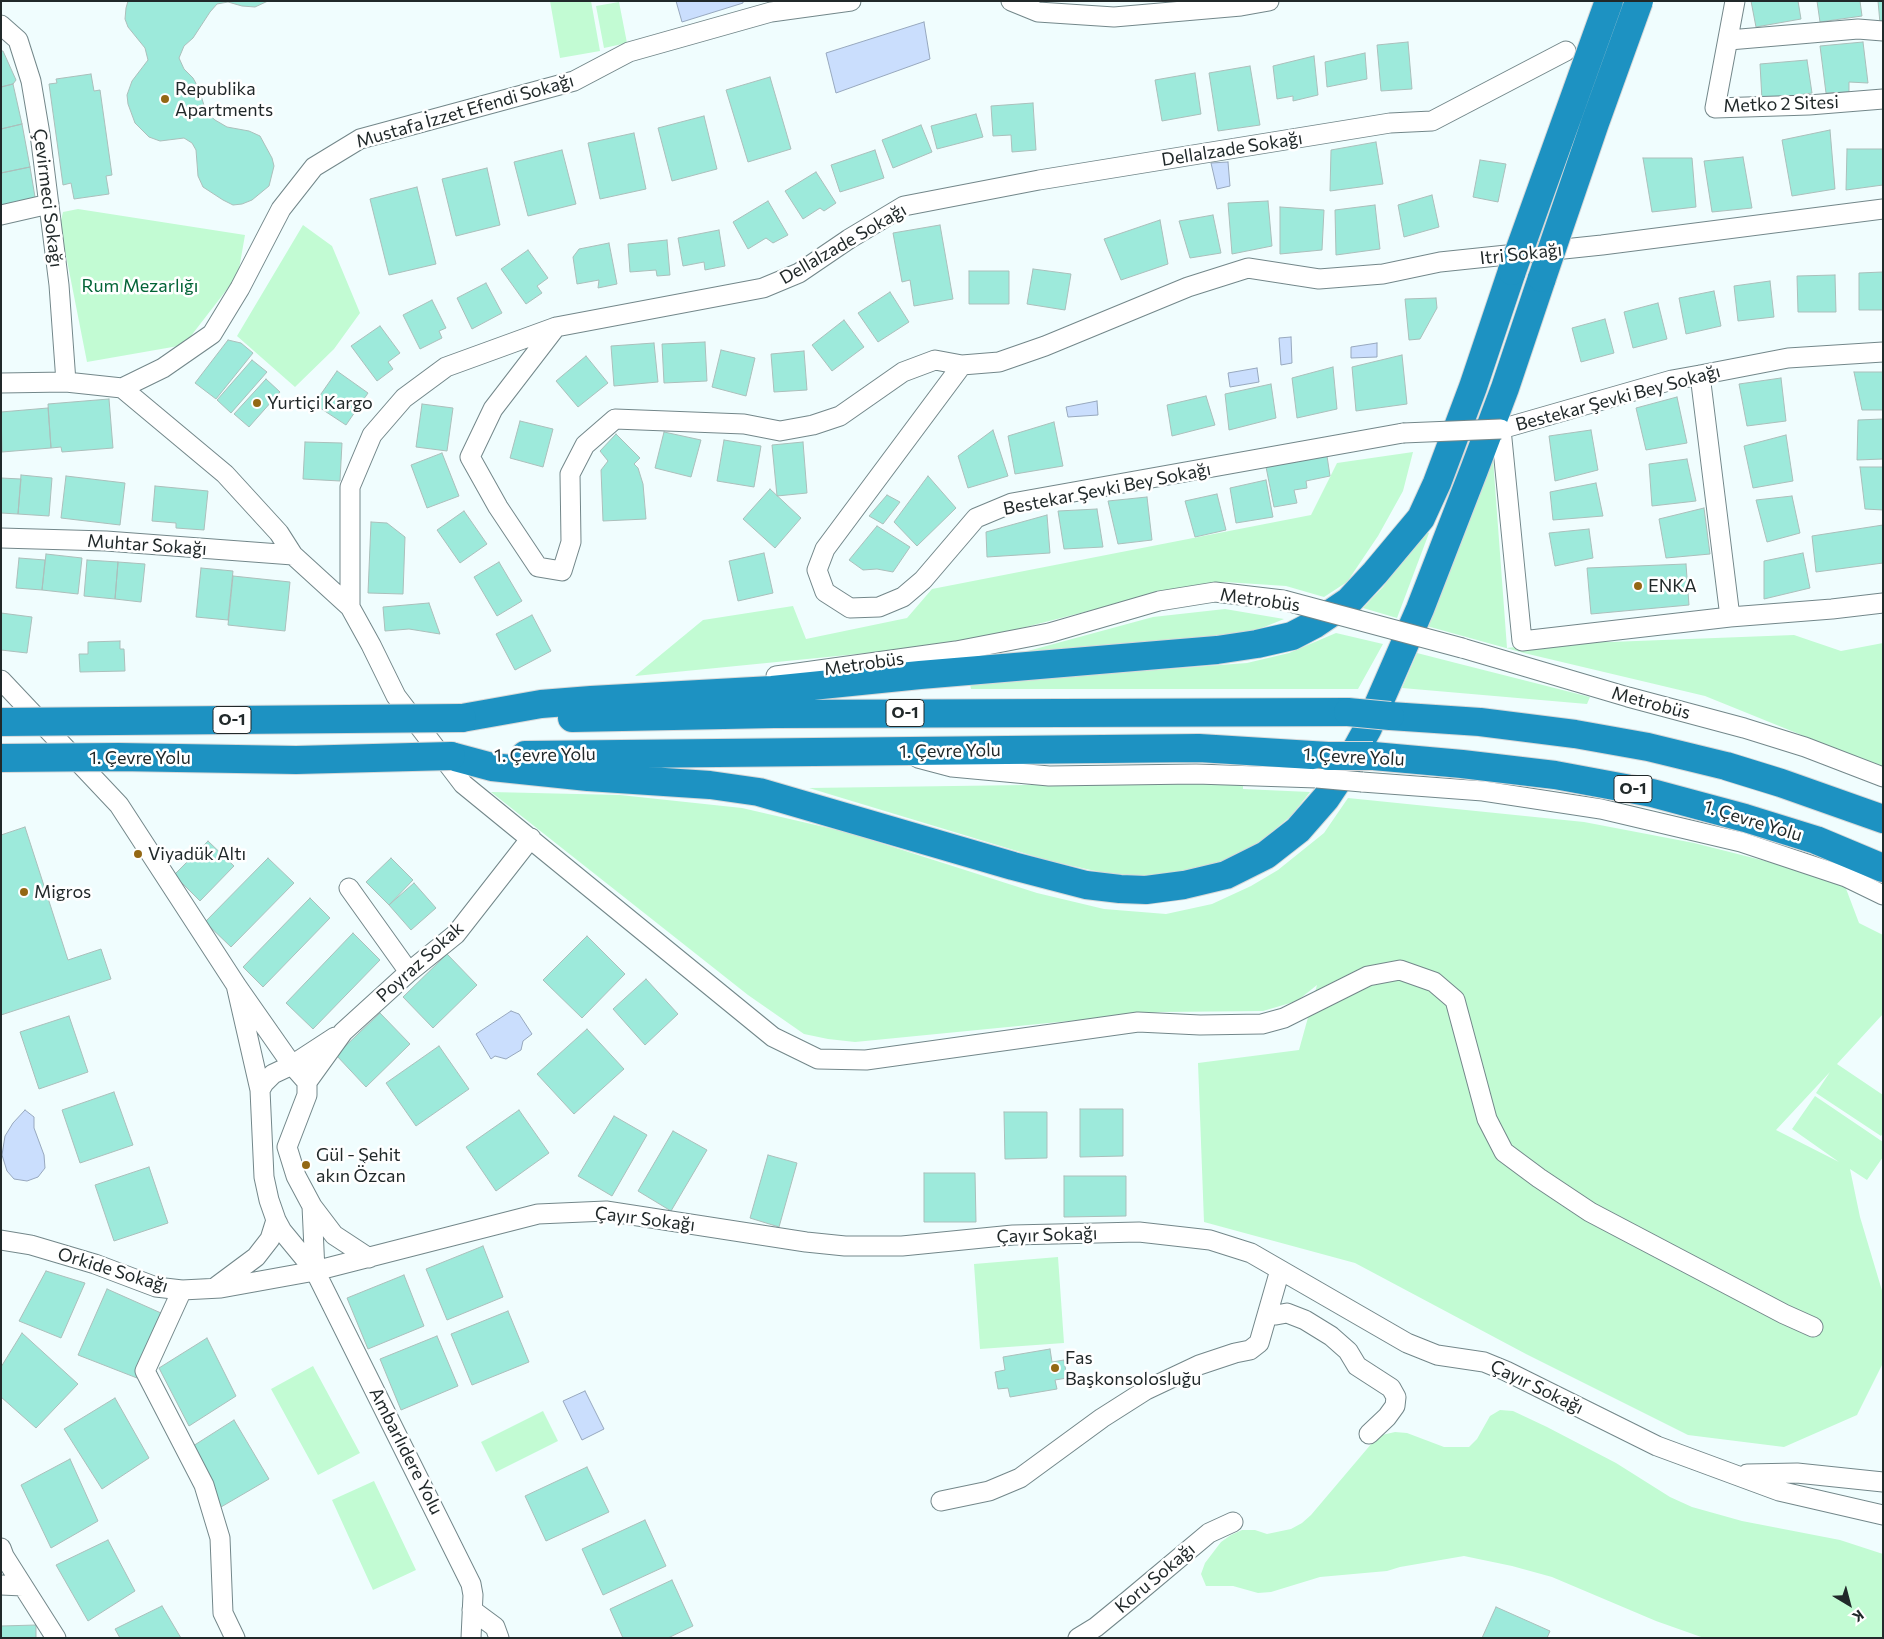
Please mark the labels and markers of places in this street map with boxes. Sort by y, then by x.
place label: Republika Apartments [175,78,273,120]
marker: Republika Apartments [159,93,171,105]
place label: Yurtiçi Kargo [267,392,373,414]
marker: Yurtiçi Kargo [251,397,263,409]
place label: ENKA [1648,575,1697,597]
marker: ENKA [1632,580,1644,592]
place label: Viyadük Altı [148,843,246,865]
marker: Viyadük Altı [132,848,144,860]
place label: Migros [34,881,91,903]
marker: Migros [18,886,30,898]
place label: Gül - Şehit akın Özcan [316,1144,406,1186]
marker: Gül - Şehit akın Özcan [300,1159,312,1171]
place label: Fas Başkonsolosluğu [1065,1347,1201,1390]
marker: Fas Başkonsolosluğu [1049,1362,1061,1374]

